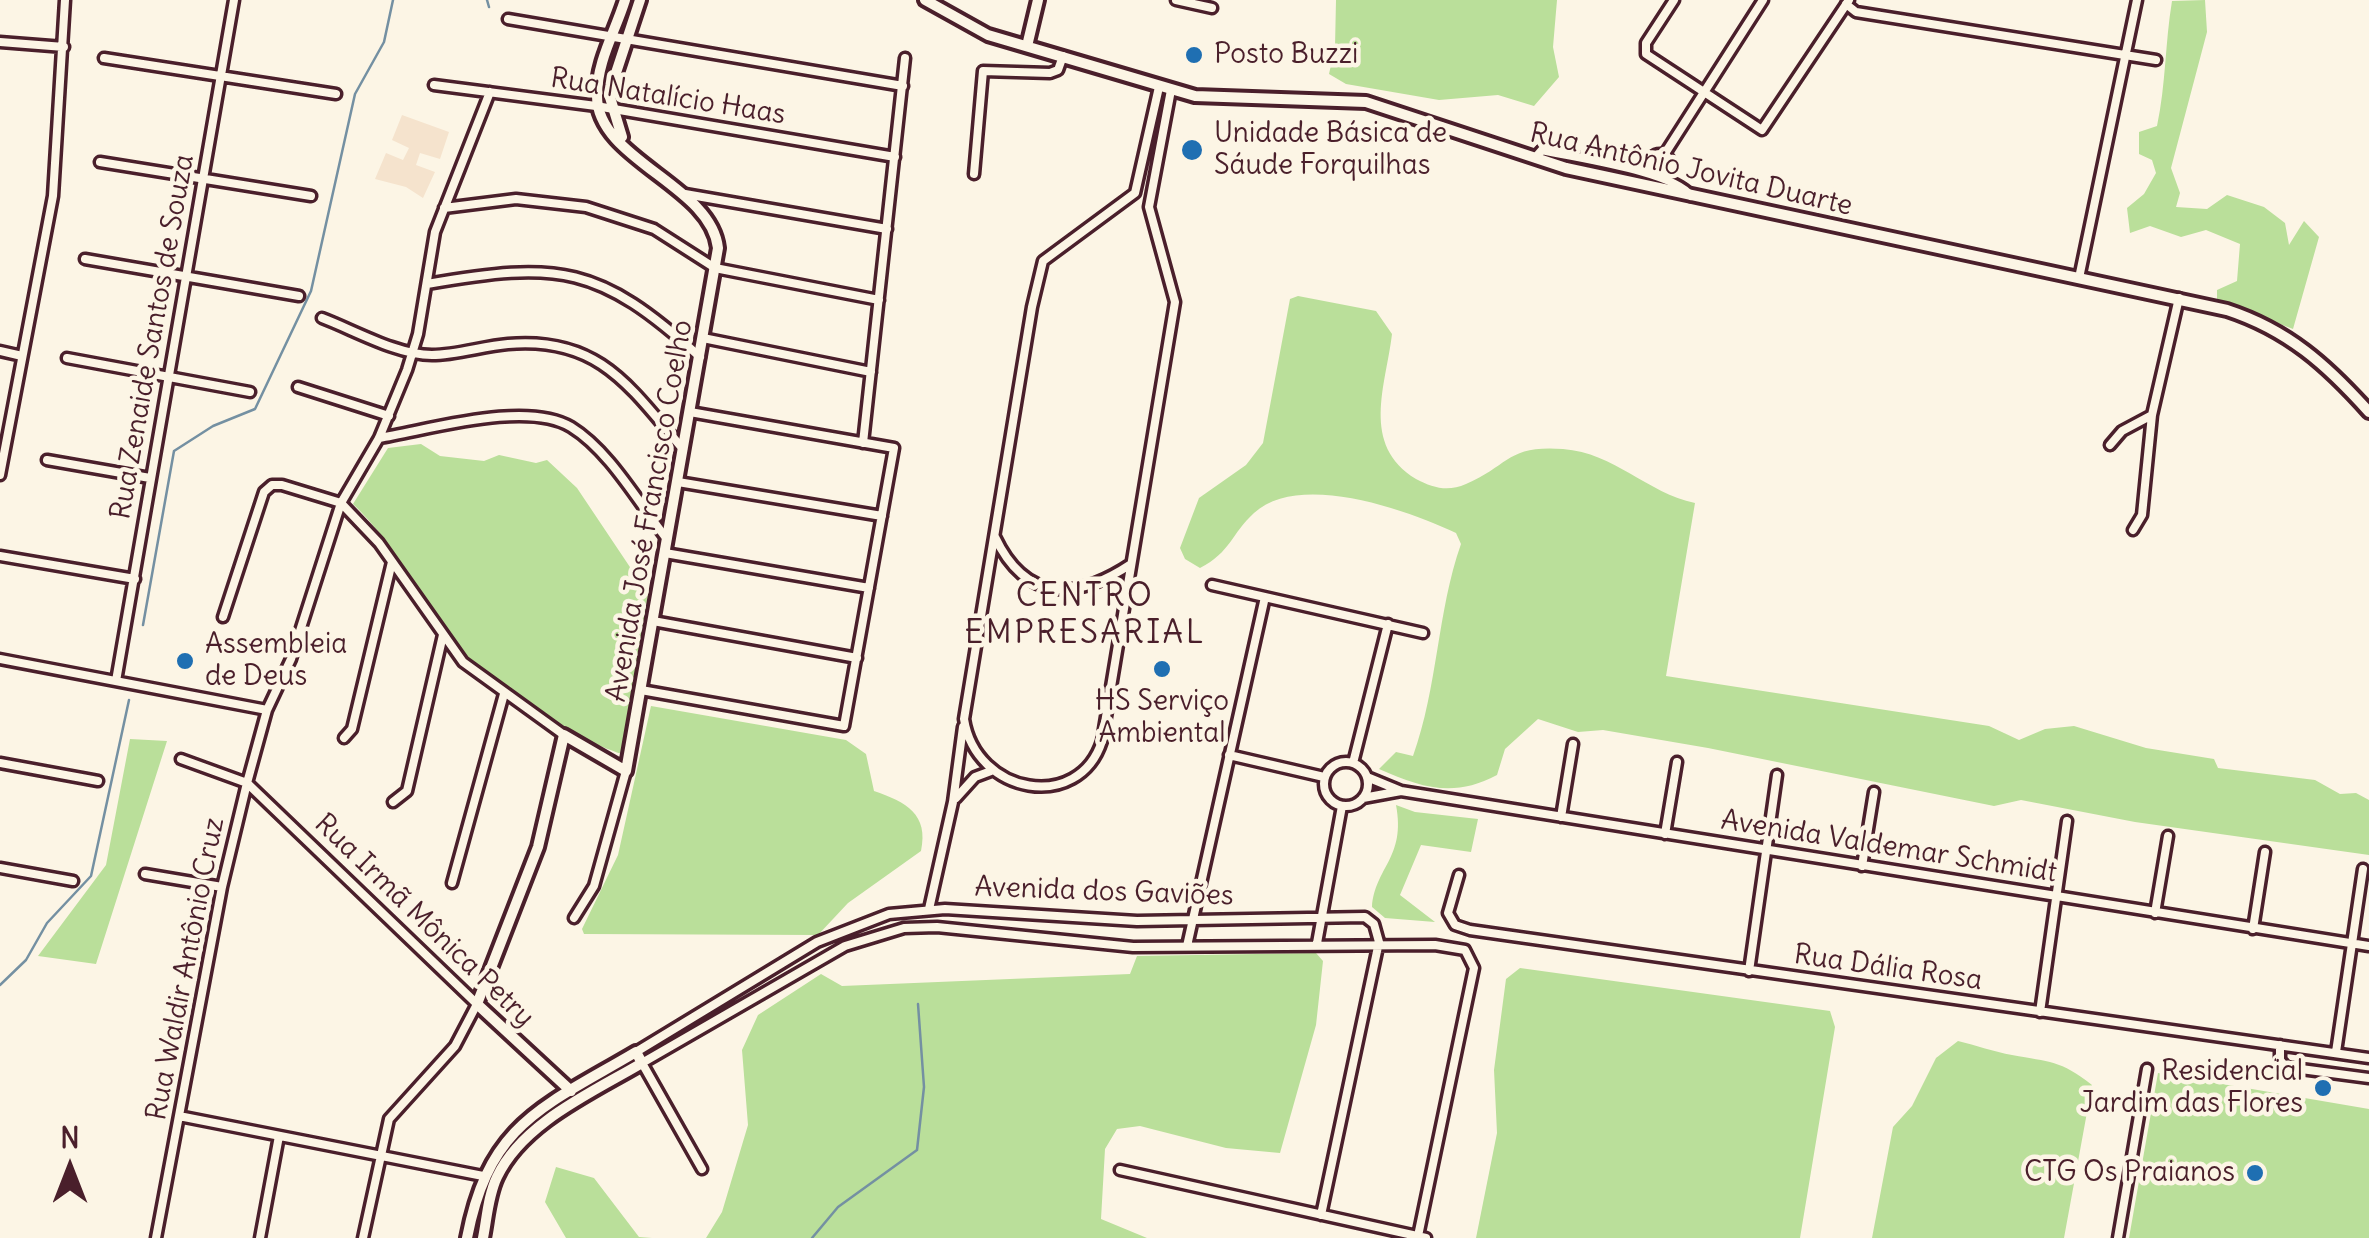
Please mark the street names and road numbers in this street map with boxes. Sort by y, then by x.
street label: Rua Natalício Haas [548,62,788,132]
street label: Rua Antônio Jovita Duarte [1526,117,1856,223]
street label: Rua Zenaide Santos de Souza [104,152,202,522]
street label: Avenida José Francisco Coelho [600,317,700,705]
street label: Avenida Valdemar Schmidt [1719,804,2059,890]
street label: Rua Irmã Mônica Petry [307,807,541,1035]
street label: Rua Waldir Antônio Cruz [140,815,232,1123]
street label: Avenida dos Gaviões [974,871,1234,913]
street label: Rua Dália Rosa [1792,938,1984,998]

